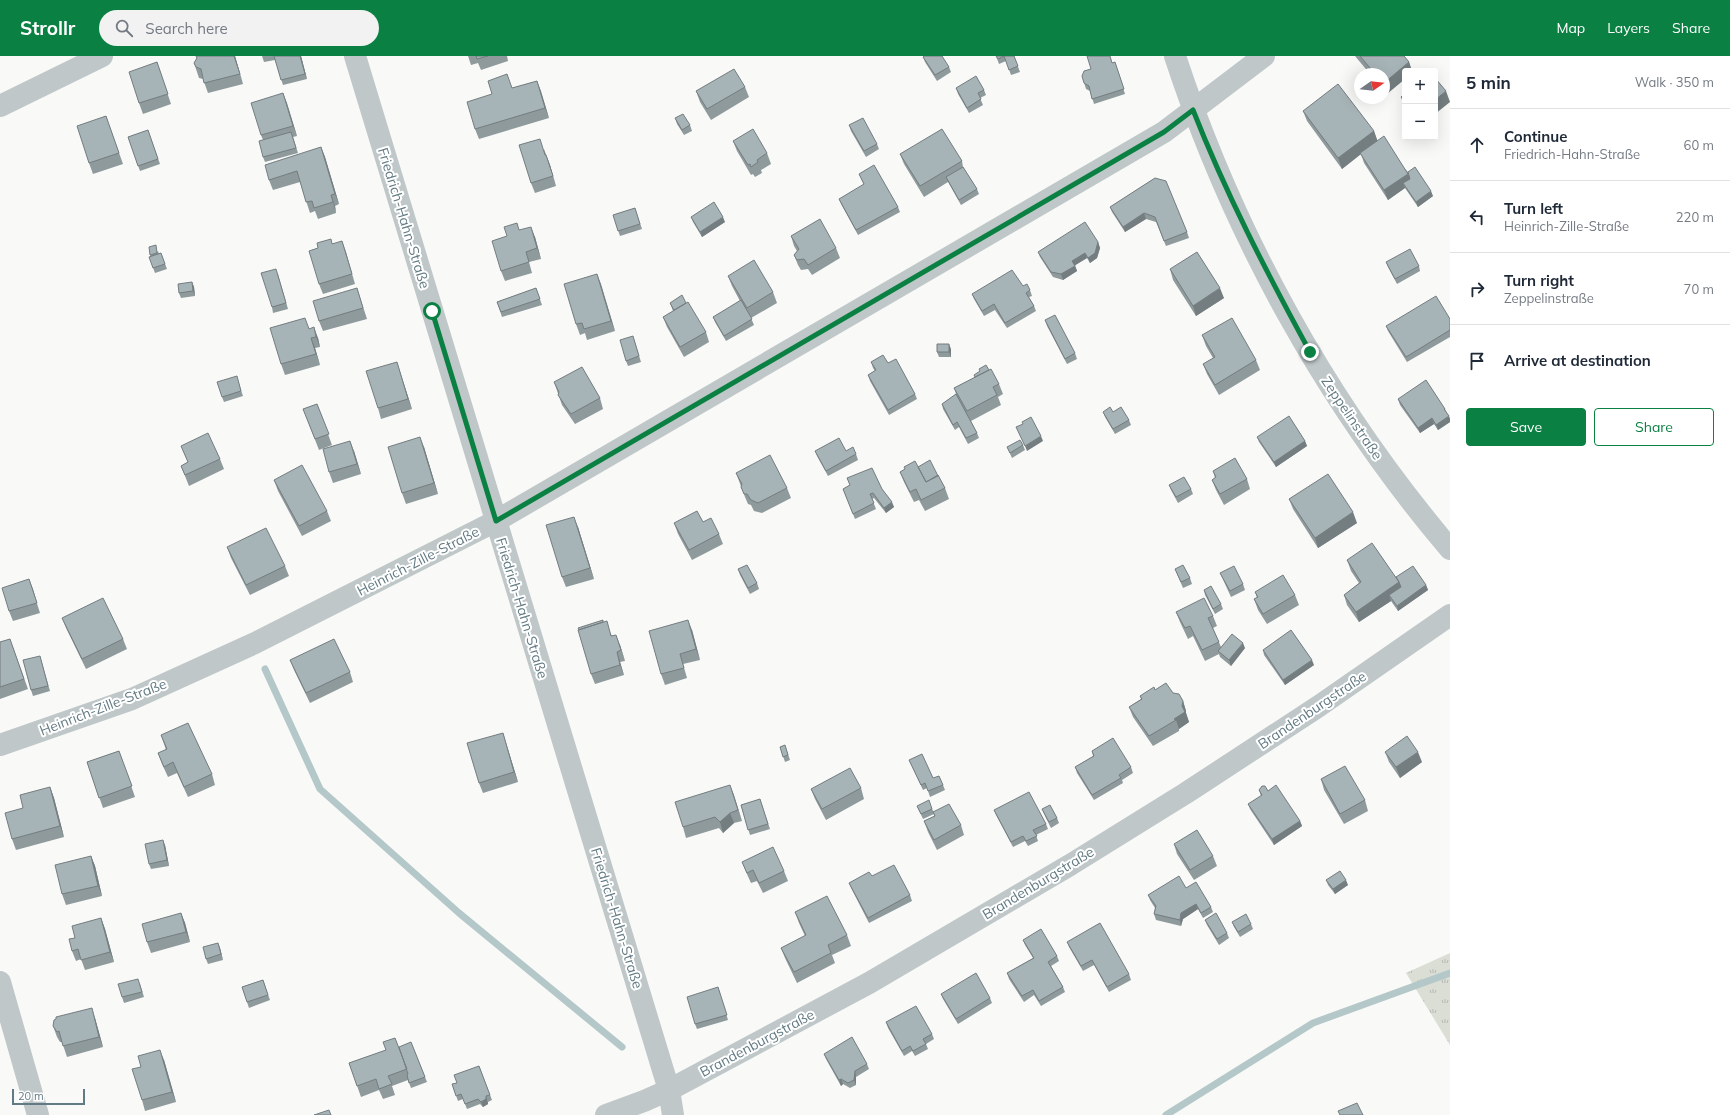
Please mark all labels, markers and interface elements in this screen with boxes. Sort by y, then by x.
search box [99,10,379,46]
text: Strollr [20,16,75,40]
icon: search [113,17,135,39]
text: Search here [145,19,228,38]
text: Map [1556,19,1585,37]
text: Layers [1607,19,1650,37]
text: Share [1672,19,1710,37]
north arrow [1354,68,1390,104]
map controls [1402,68,1438,140]
button: + [1402,68,1438,104]
text: 5 min [1466,72,1511,93]
text: Walk · 350 m [1635,74,1714,90]
button: − [1402,104,1438,140]
text: Continue [1504,127,1567,146]
icon: ahead [1466,134,1488,156]
text: 60 m [1684,137,1714,153]
street label: Friedrich-Hahn-Straße [374,145,434,291]
text: Friedrich-Hahn-Straße [1504,146,1640,162]
text: Turn left [1504,199,1563,218]
icon: left [1466,206,1488,228]
text: 220 m [1676,209,1714,225]
text: Heinrich-Zille-Straße [1504,218,1629,234]
text: Turn right [1504,271,1574,290]
icon: right [1466,278,1488,300]
text: 70 m [1684,281,1714,297]
text: Zeppelinstraße [1504,290,1594,306]
route start [423,302,441,320]
route end [1301,343,1319,361]
icon: arrive [1466,350,1488,372]
text: Arrive at destination [1504,351,1651,370]
street label: Zeppelinstraße [1317,373,1387,463]
button: Save [1466,408,1586,446]
button: Share [1594,408,1714,446]
street label: Heinrich-Zille-Straße [354,522,482,600]
street label: Friedrich-Hahn-Straße [492,535,552,681]
street label: Brandenburgstraße [1254,667,1370,753]
street label: Heinrich-Zille-Straße [37,674,169,740]
street label: Brandenburgstraße [979,843,1097,923]
street label: Friedrich-Hahn-Straße [587,845,647,991]
street label: Brandenburgstraße [697,1005,817,1081]
scale bar [12,1087,85,1106]
text: 20 m [18,1089,44,1103]

